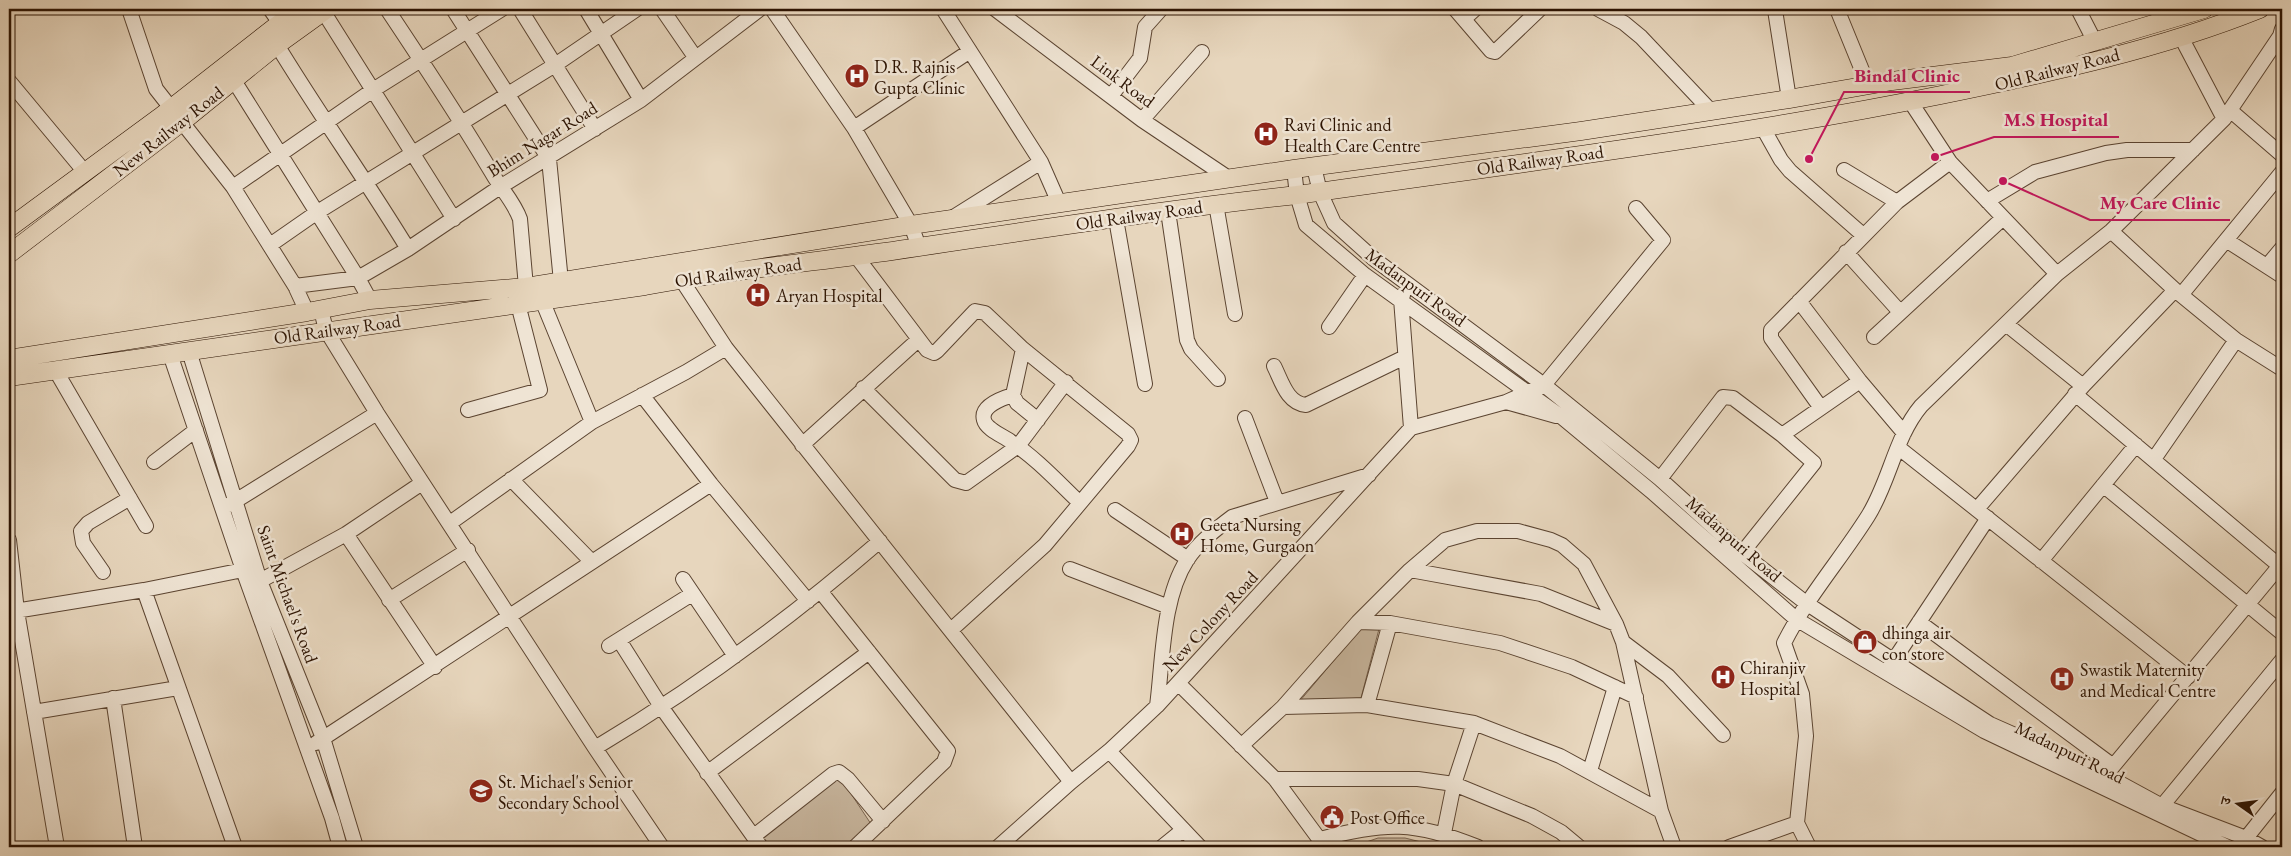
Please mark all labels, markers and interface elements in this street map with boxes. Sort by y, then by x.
street label: Old Railway Road [1992,42,2123,96]
street label: Link Road [1086,50,1160,113]
place label: D.R. Rajnis Gupta Clinic [874,55,965,99]
callout: Bindal Clinic [1844,58,1970,92]
hospital icon: D.R. Rajnis Gupta Clinic [844,63,870,89]
text: Bindal Clinic [1854,63,1960,88]
street label: New Railway Road [108,80,229,181]
street label: Bhim Nagar Road [483,96,602,182]
callout: M.S Hospital [1994,103,2119,137]
text: M.S Hospital [2004,107,2109,132]
place label: Ravi Clinic and Health Care Centre [1284,113,1420,157]
hospital icon: Ravi Clinic and Health Care Centre [1253,121,1279,147]
street label: Old Railway Road [1475,140,1606,180]
callout: My Care Clinic [2090,186,2230,220]
text: My Care Clinic [2100,190,2220,215]
street label: Old Railway Road [1074,195,1205,235]
street label: Madanpuri Road [1361,243,1472,332]
street label: Old Railway Road [673,252,804,292]
hospital icon: Aryan Hospital [745,282,771,308]
place label: Aryan Hospital [775,284,883,307]
street label: Old Railway Road [272,309,403,349]
street label: Madanpuri Road [1681,491,1787,587]
place label: Geeta Nursing Home, Gurgaon [1200,513,1315,557]
hospital icon: Geeta Nursing Home, Gurgaon [1169,521,1195,547]
street label: Saint Michael's Road [252,522,324,667]
street label: New Colony Road [1157,565,1263,676]
place label: dhinga air con store [1882,621,1951,665]
shop icon: dhinga air con store [1852,629,1878,655]
place label: Chiranjiv Hospital [1740,656,1806,700]
place label: Swastik Maternity and Medical Centre [2080,658,2216,702]
hospital icon: Chiranjiv Hospital [1710,664,1736,690]
hospital icon: Swastik Maternity and Medical Centre [2049,666,2075,692]
street label: Madanpuri Road [2011,716,2129,789]
place label: St. Michael's Senior Secondary School [498,770,633,814]
school or university icon: St. Michael's Senior Secondary School [468,778,494,804]
north arrow [2214,778,2264,828]
text: उ [2216,794,2235,807]
public building icon: Post Office [1319,804,1345,830]
place label: Post Office [1350,806,1425,829]

